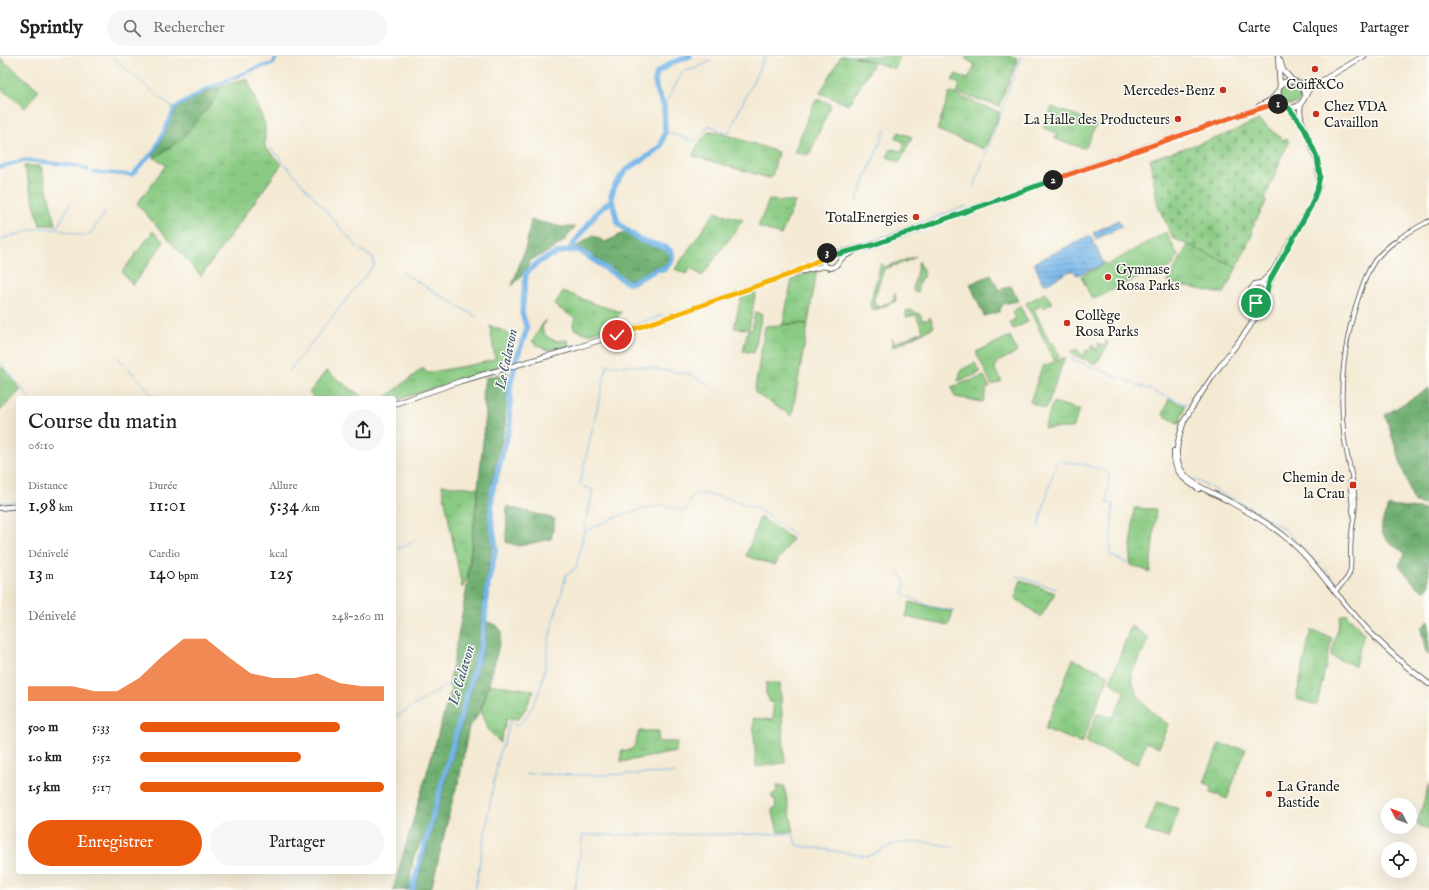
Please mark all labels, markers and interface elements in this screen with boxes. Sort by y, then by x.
search box [107,10,387,46]
text: Sprintly [20,16,83,40]
icon: search [121,17,143,39]
text: Rechercher [153,18,225,37]
text: Carte [1238,19,1270,37]
text: Calques [1292,19,1338,37]
text: Partager [1360,19,1409,37]
marker: Coiff&Co [1310,64,1320,74]
place label: Coiff&Co [1286,76,1344,94]
place label: Mercedes-Benz [1123,82,1216,100]
marker: Mercedes-Benz [1218,85,1228,95]
pin: 1 [1268,94,1288,114]
text: 1 [1276,97,1280,111]
place label: Chez VDA Cavaillon [1324,98,1387,132]
marker: Chez VDA Cavaillon [1311,109,1321,119]
place label: La Halle des Producteurs [1024,111,1170,129]
marker: La Halle des Producteurs [1173,114,1183,124]
pin: 2 [1043,170,1063,190]
text: 2 [1050,173,1056,187]
place label: TotalEnergies [825,209,908,227]
marker: TotalEnergies [911,212,921,222]
pin: 3 [817,243,837,263]
text: 3 [825,246,829,260]
place label: Gymnase Rosa Parks [1116,261,1180,295]
marker: Gymnase Rosa Parks [1103,272,1113,282]
pin [1239,286,1273,320]
icon: arrive [1245,292,1267,314]
place label: Collège Rosa Parks [1075,307,1139,341]
pin [600,318,634,352]
marker: Collège Rosa Parks [1062,318,1072,328]
icon: check [606,324,628,346]
water label: Le Calavon [491,327,522,392]
text: Course du matin [28,408,177,436]
button: share [342,409,384,451]
text: 06:10 [28,437,54,454]
place label: Chemin de la Crau [1282,469,1346,503]
text: Distance [28,479,68,493]
text: Durée [149,479,177,493]
text: Allure [269,479,298,493]
marker: Chemin de la Crau [1348,480,1358,490]
text: 1.98 [28,493,56,518]
text: 11:01 [149,493,186,518]
text: 5:34 [269,493,299,518]
text: km [56,501,73,515]
text: /km [299,501,320,515]
text: Dénivelé [28,547,69,561]
text: Cardio [149,547,180,561]
text: kcal [269,547,288,561]
text: 13 [28,561,43,586]
text: 140 [149,561,176,586]
text: 125 [269,561,293,586]
text: m [43,569,54,583]
text: bpm [176,569,198,583]
text: Dénivelé [28,608,76,625]
text: 248–260 m [331,608,384,625]
water label: Le Calavon [444,643,479,708]
text: 500 m [28,719,58,736]
text: 5:33 [92,719,110,736]
text: 1.0 km [28,749,62,766]
text: 5:52 [92,749,111,766]
place label: La Grande Bastide [1277,778,1340,812]
text: 1.5 km [28,779,60,796]
text: 5:17 [92,779,111,796]
marker: La Grande Bastide [1264,789,1274,799]
north arrow [1381,798,1417,834]
map controls [1381,798,1417,878]
button: Enregistrer [28,820,202,866]
button: Partager [210,820,384,866]
button: locate [1381,842,1417,878]

